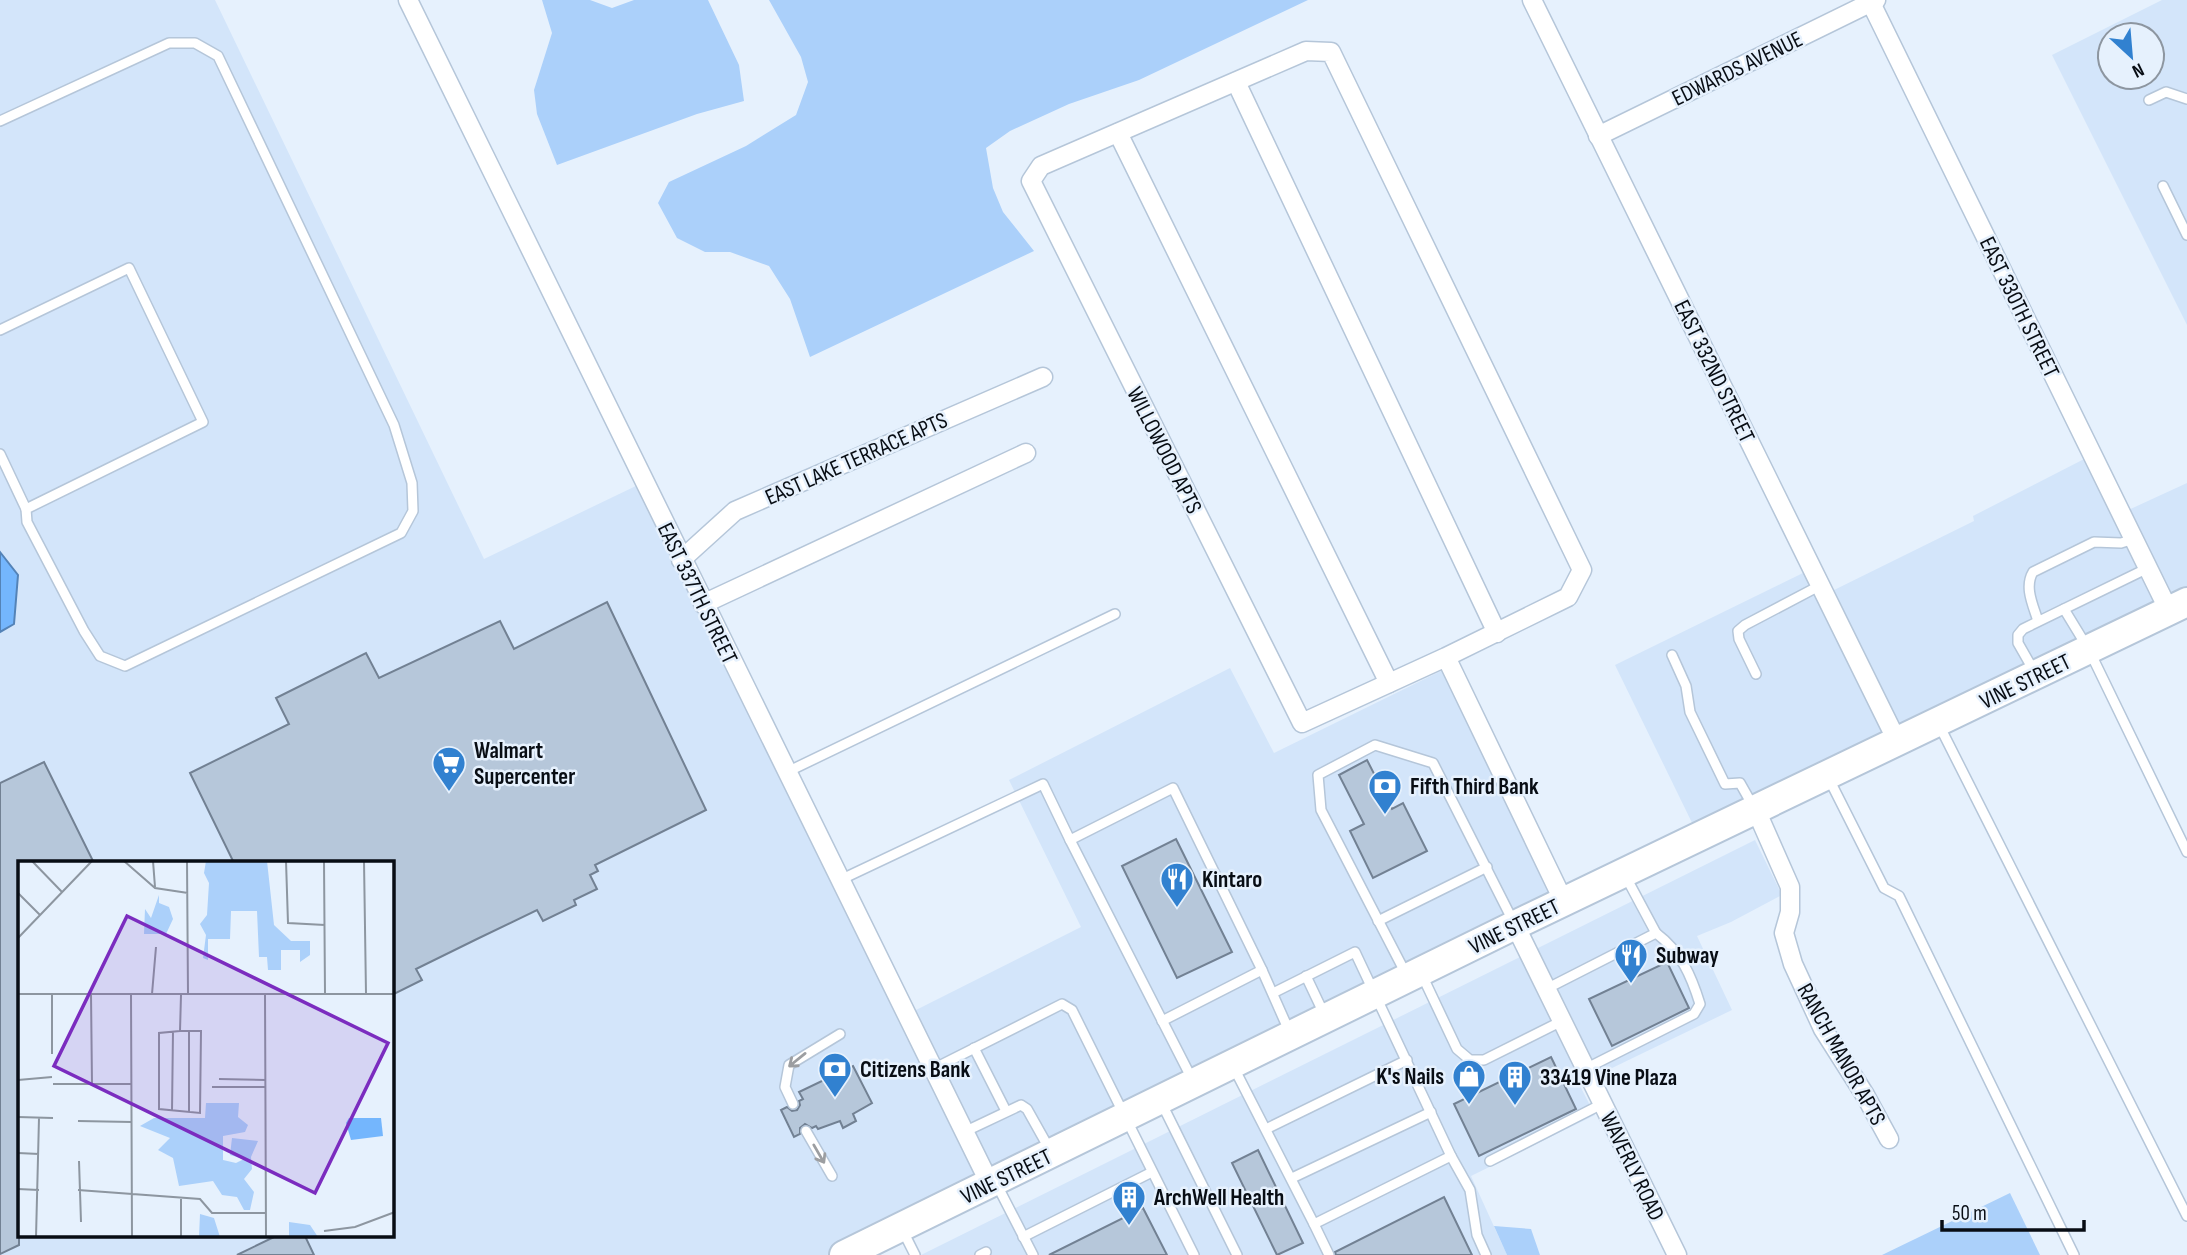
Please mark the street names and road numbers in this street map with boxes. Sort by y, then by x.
street label: EDWARDS AVENUE [1668,25,1807,113]
street label: EAST 330TH STREET [1973,232,2065,382]
street label: EAST 332ND STREET [1667,296,1761,447]
street label: WILLOWOOD APTS [1120,382,1208,519]
street label: EAST LAKE TERRACE APTS [761,406,952,512]
street label: EAST 337TH STREET [651,518,743,669]
street label: VINE STREET [1975,648,2076,716]
street label: VINE STREET [1464,893,1565,961]
street label: RANCH MANOR APTS [1791,979,1892,1130]
street label: WAVERLY ROAD [1594,1108,1670,1225]
street label: VINE STREET [956,1143,1057,1211]

